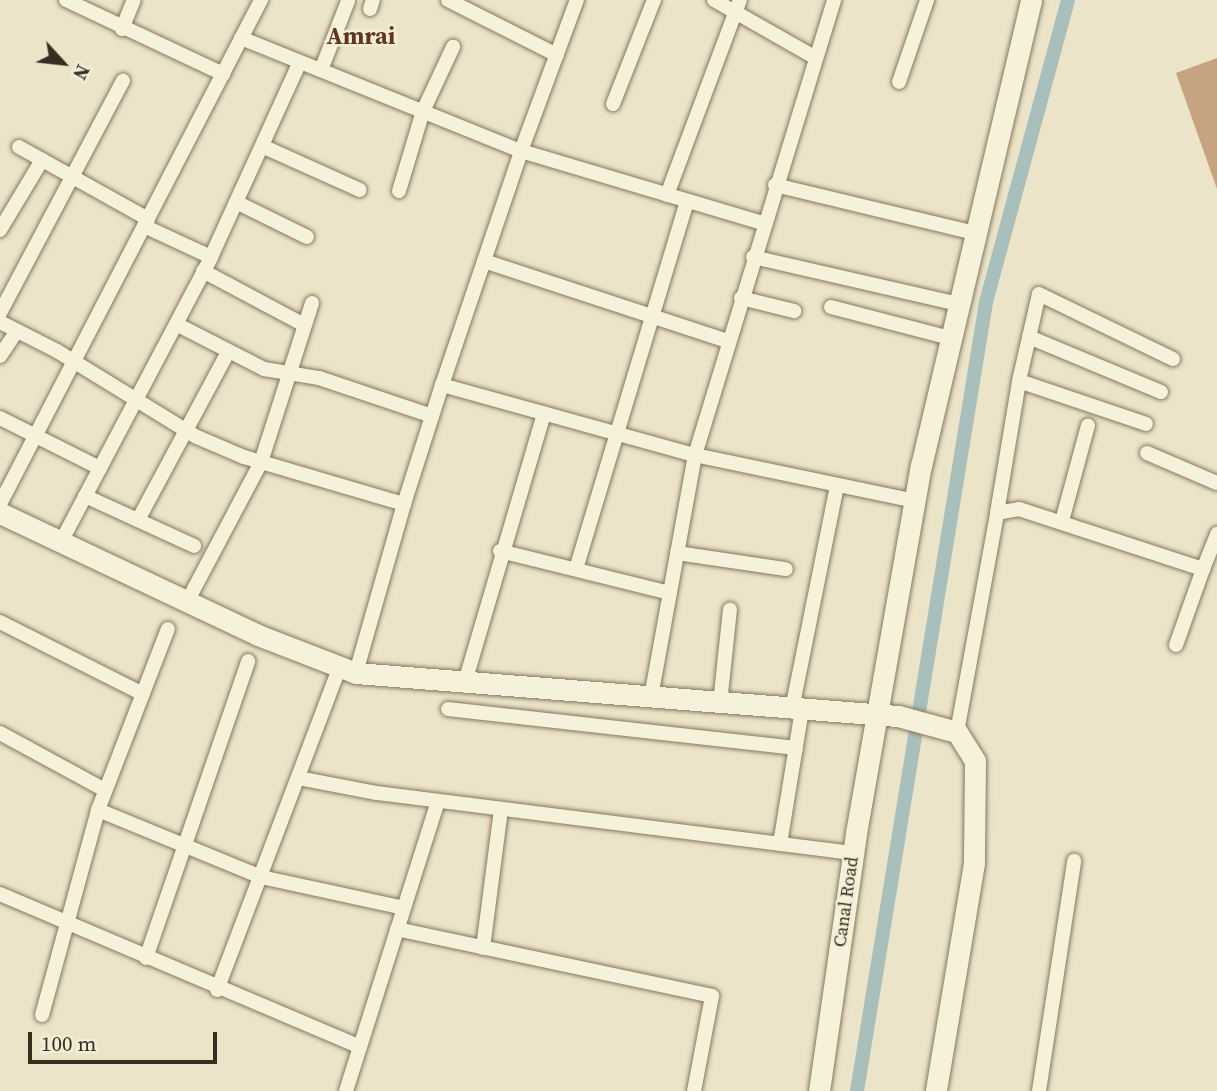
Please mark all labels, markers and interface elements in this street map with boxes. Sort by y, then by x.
district label: Amrai [327,22,395,50]
north arrow [28,28,98,98]
text: N [67,60,96,85]
street label: Canal Road [829,856,863,948]
scale bar [32,1018,220,1062]
text: 100 m [41,1029,96,1058]

